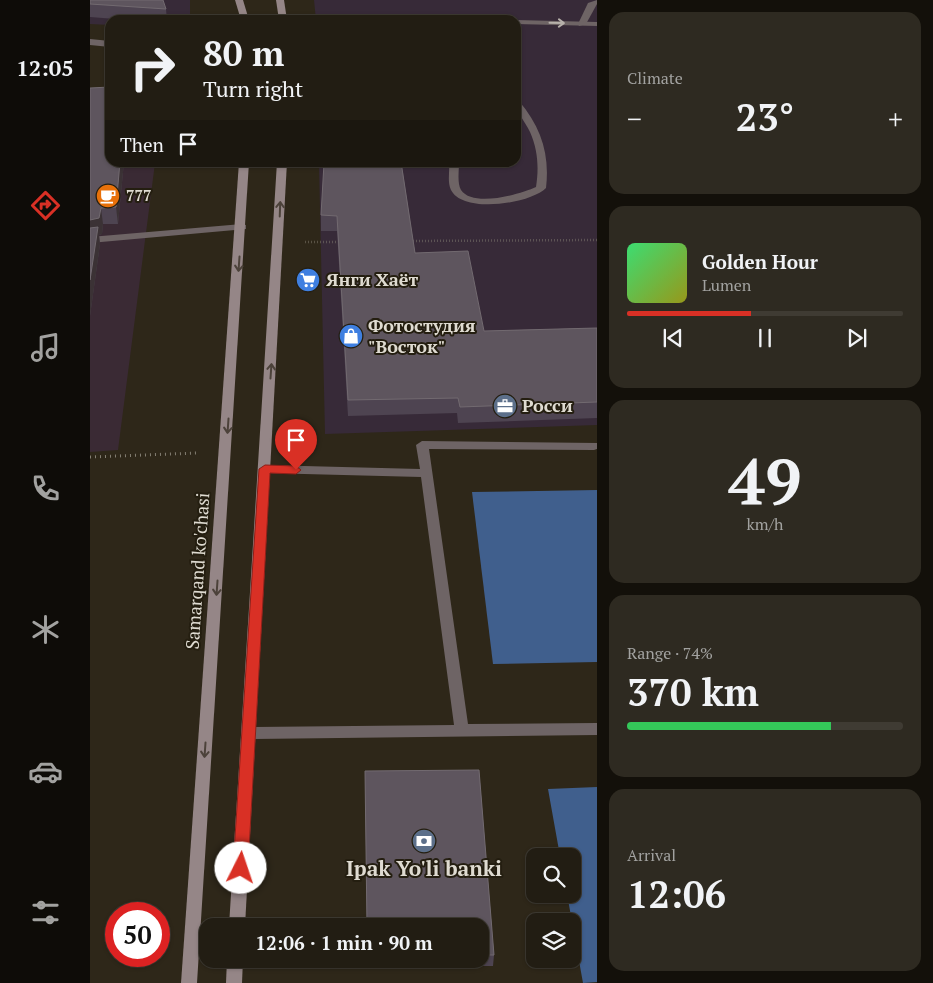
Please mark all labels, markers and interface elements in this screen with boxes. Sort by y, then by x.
one-way arrow [548,18,564,28]
text: 80 m [203,30,284,76]
icon: right [120,35,185,100]
text: 12:05 [16,53,74,82]
text: Climate [627,67,683,89]
text: Turn right [203,74,303,103]
text: 23° [736,92,794,142]
text: − [627,100,642,137]
text: + [888,100,903,137]
icon: arrive [174,130,202,158]
text: Then [120,132,164,157]
cafe icon: 777 [95,183,121,209]
place label: 777 [126,185,151,205]
icon: directions [28,188,63,223]
one-way arrow [275,201,285,218]
text: Golden Hour [702,249,818,274]
one-way arrow [235,255,244,271]
supermarket icon: Янги Хаёт [295,267,321,293]
place label: Янги Хаёт [326,267,418,291]
text: Lumen [702,274,751,296]
place label: Фотостудия "Восток" [368,313,476,358]
shop icon: Фотостудия "Восток" [338,323,364,349]
icon: previous [659,324,687,352]
icon: pause [751,324,779,352]
icon: next [843,324,871,352]
icon: music [28,330,63,365]
one-way arrow [266,363,275,379]
office icon: Росси [492,393,518,419]
place label: Росси [522,393,573,417]
one-way arrow [224,417,233,433]
pin [275,419,317,470]
icon: arrive [282,426,310,454]
text: 49 [728,437,802,524]
icon: phone [28,471,63,506]
street label: Samarqand ko'chasi [180,492,214,650]
text: km/h [747,513,783,535]
one-way arrow [212,580,221,596]
icon: climate [28,612,63,647]
text: Range · 74% [627,642,713,664]
text: 370 km [627,667,759,717]
one-way arrow [201,742,210,758]
icon: car [28,754,63,789]
bank icon: Ipak Yo'li banki [411,828,437,854]
position arrow [214,841,266,893]
text: Arrival [627,844,676,866]
map controls [526,848,581,968]
button: search [526,848,581,903]
place label: Ipak Yo'li banki [346,854,502,882]
text: 12:06 [627,869,726,919]
icon: filters [28,895,63,930]
speed limit sign: 50 [105,902,170,967]
button: layers [526,913,581,968]
text: 12:06 · 1 min · 90 m [255,930,433,955]

